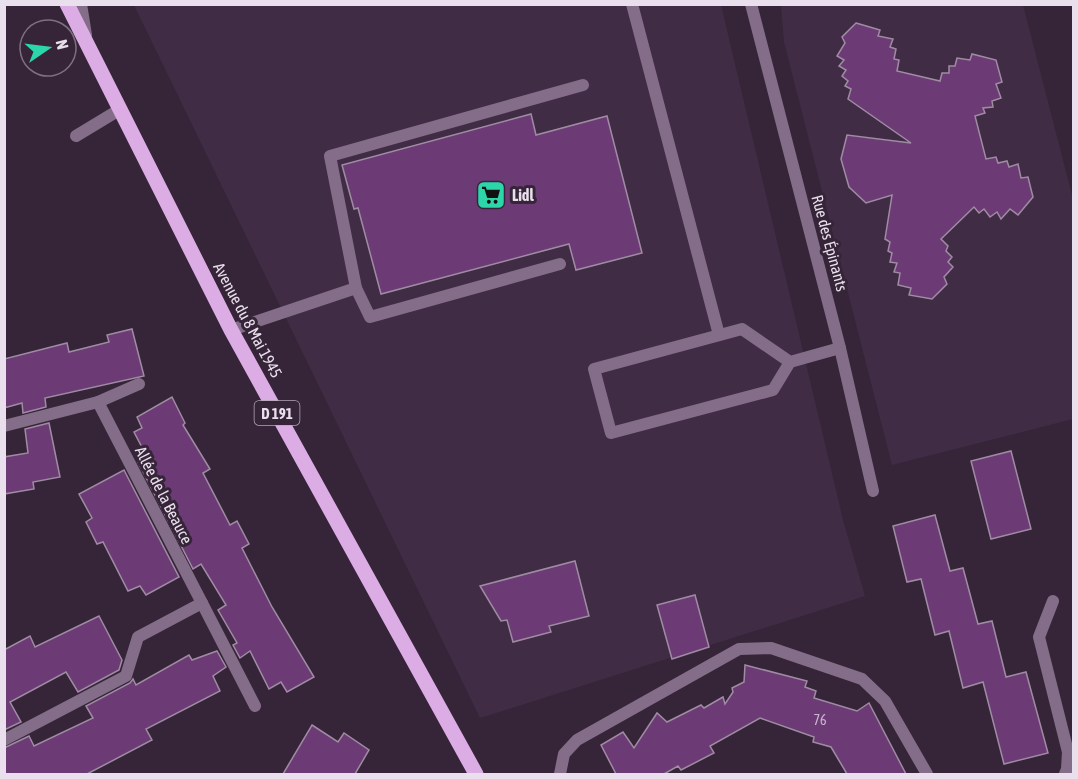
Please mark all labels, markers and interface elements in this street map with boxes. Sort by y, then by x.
north arrow [18,18,78,78]
text: N [53,38,72,51]
supermarket icon: Lidl [475,179,507,211]
place label: Lidl [512,186,534,204]
street label: Rue des Épinants [808,193,852,294]
street label: Avenue du 8 Mai 1945 [210,259,286,381]
road number: D 191 [254,401,300,425]
street label: Allée de la Beauce [132,443,196,547]
house number: 76 [813,712,827,728]

